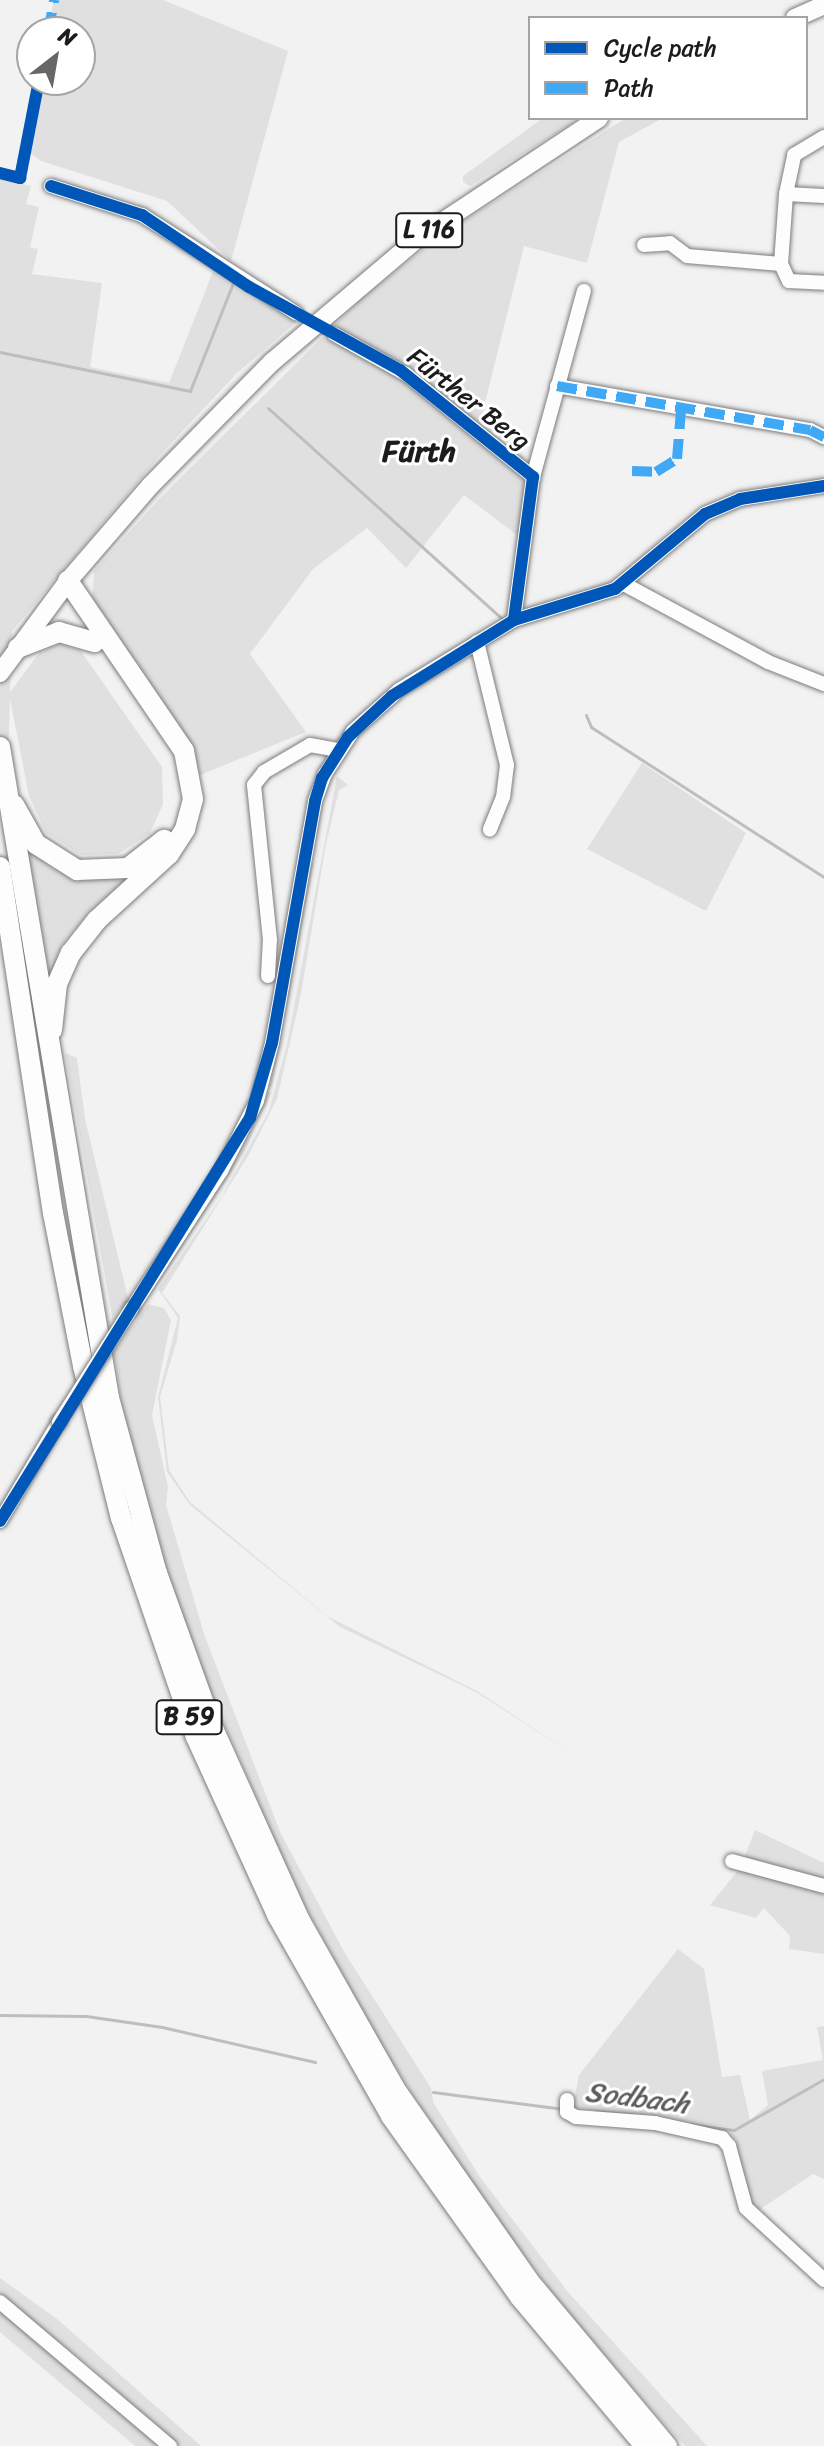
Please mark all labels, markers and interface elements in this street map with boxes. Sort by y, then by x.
north arrow [16,16,96,96]
text: N [51,16,84,57]
legend [528,16,808,120]
text: Cycle path [604,27,717,69]
text: Path [604,67,654,109]
road number: L 116 [395,210,463,250]
street label: Fürther Berg [401,341,537,457]
district label: Fürth [382,433,456,469]
road number: B 59 [155,1697,223,1737]
water label: Sodbach [583,2075,691,2121]

